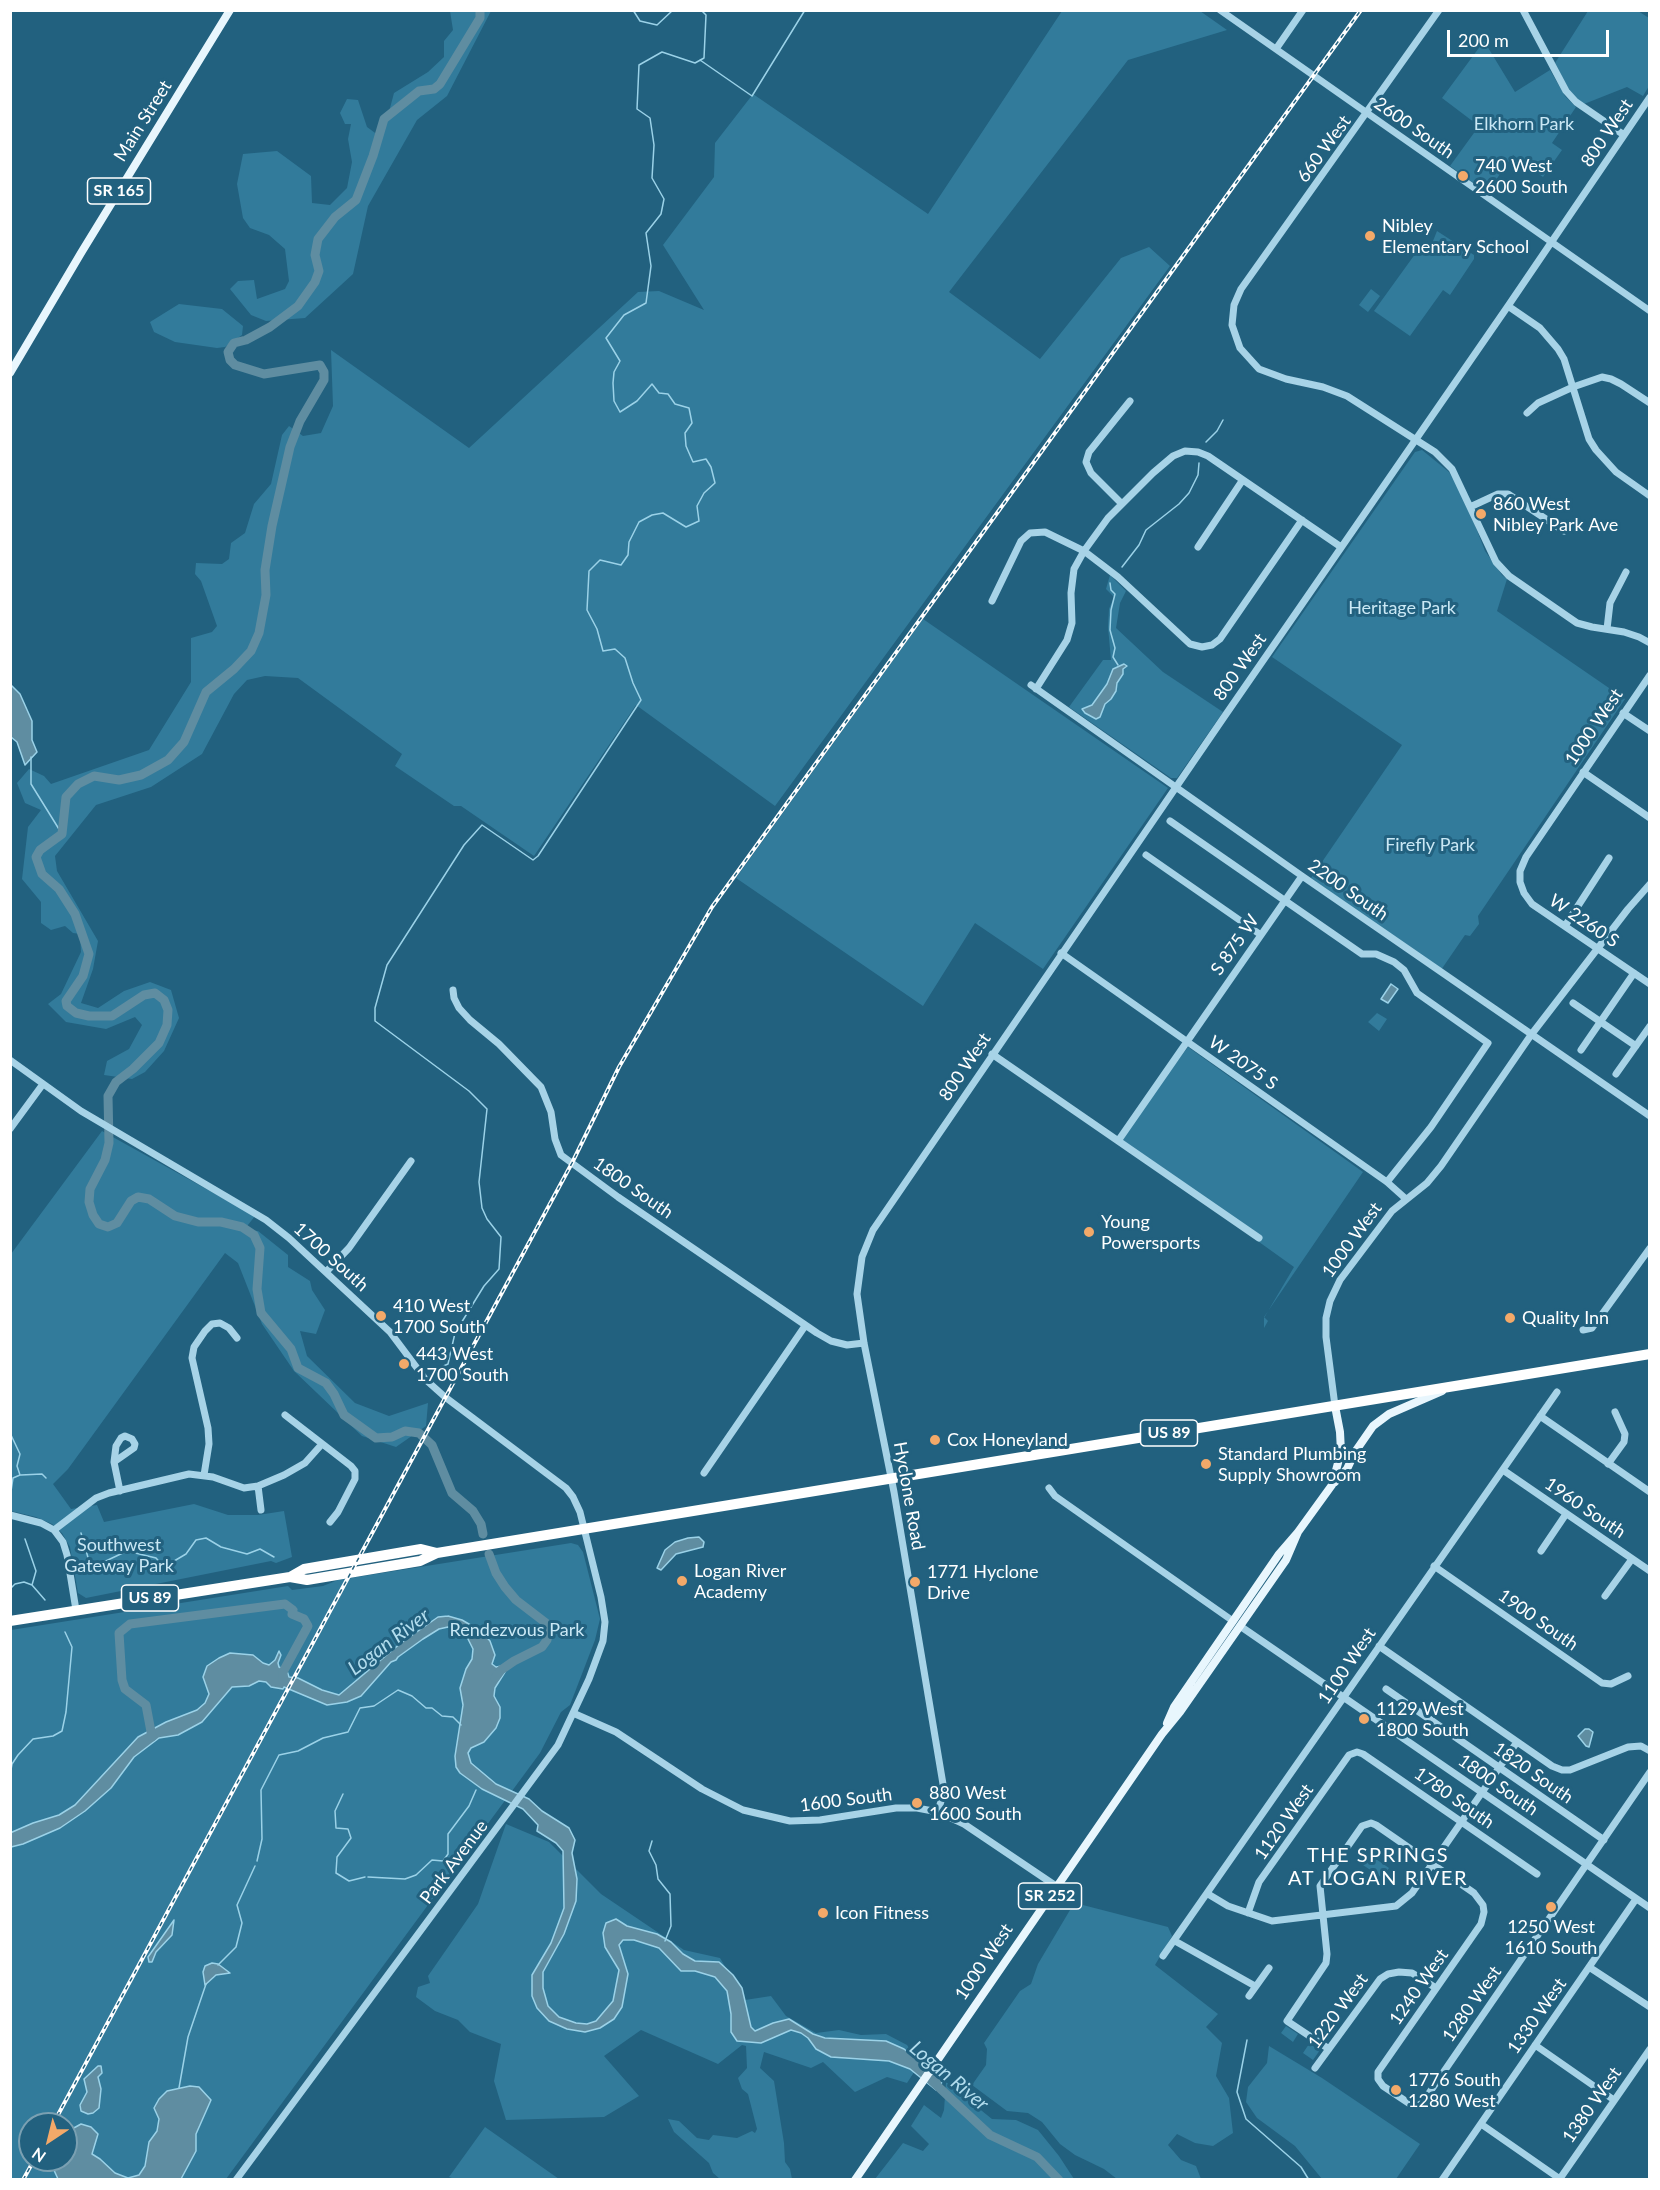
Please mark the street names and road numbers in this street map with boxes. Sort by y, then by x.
street label: Main Street [110,76,176,166]
street label: 2600 South [1370,93,1458,163]
street label: 800 West [1576,95,1638,171]
street label: 660 West [1293,111,1355,187]
road number: SR 165 [88,178,150,204]
street label: 800 West [1209,629,1271,705]
street label: 1000 West [1561,685,1627,769]
street label: 2200 South [1304,855,1392,925]
street label: W 2260 S [1545,890,1623,952]
street label: S 875 W [1206,911,1264,979]
street label: 800 West [934,1029,996,1105]
street label: W 2075 S [1204,1031,1282,1095]
street label: 1800 South [589,1153,677,1223]
street label: 1000 West [1317,1198,1387,1282]
street label: 1700 South [289,1218,373,1296]
road number: US 89 [1140,1420,1198,1446]
street label: Hyclone Road [889,1440,929,1552]
street label: 1960 South [1540,1473,1630,1543]
road number: US 89 [122,1585,178,1611]
street label: 1900 South [1494,1585,1582,1655]
street label: 1100 West [1314,1624,1380,1708]
street label: 1820 South [1489,1738,1577,1808]
street label: 1800 South [1454,1750,1542,1820]
street label: 1780 South [1410,1763,1498,1833]
street label: 1120 West [1250,1780,1318,1864]
street label: 1600 South [799,1784,893,1816]
street label: Park Avenue [415,1816,493,1908]
road number: SR 252 [1018,1883,1082,1909]
street label: 1000 West [951,1920,1017,2004]
street label: 1240 West [1385,1945,1453,2029]
street label: 1280 West [1438,1962,1506,2046]
street label: 1220 West [1303,1969,1373,2053]
street label: 1330 West [1503,1974,1571,2058]
street label: 1380 West [1558,2063,1626,2147]

